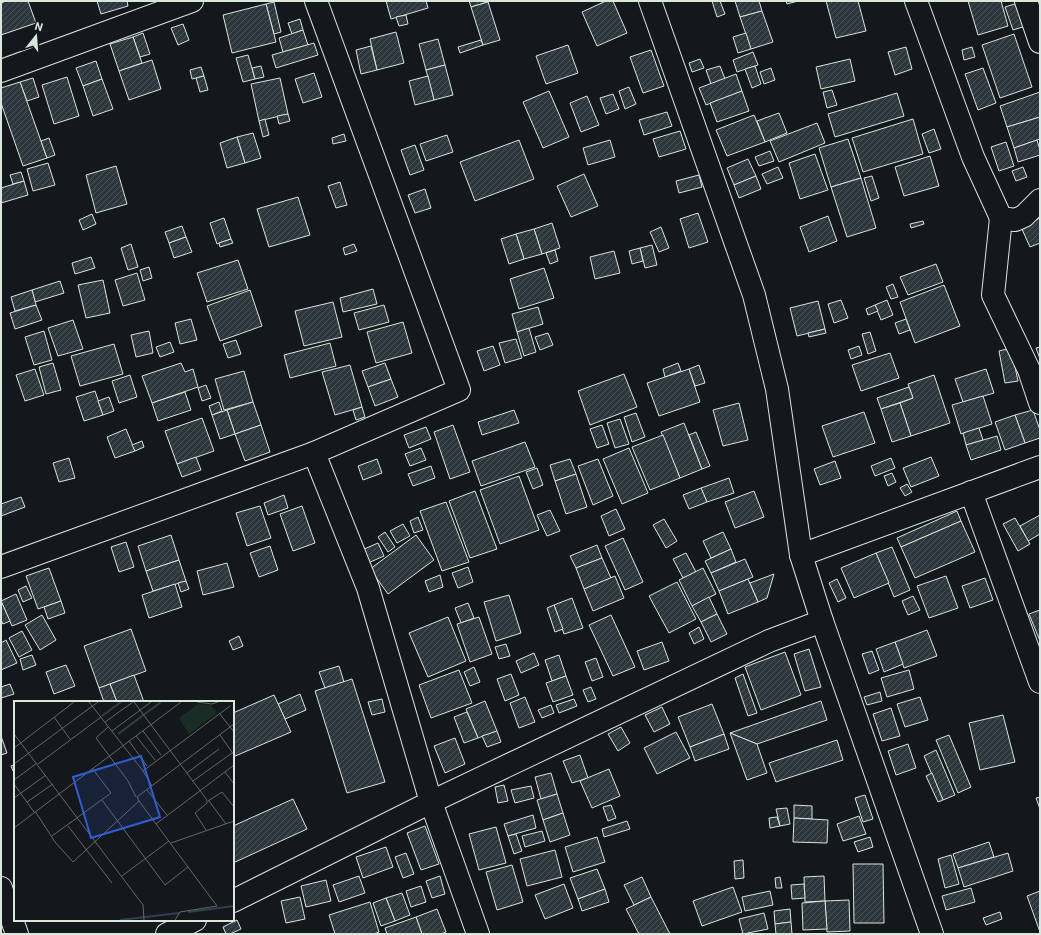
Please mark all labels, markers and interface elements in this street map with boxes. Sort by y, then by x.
north arrow [16,16,56,56]
text: N [33,20,45,34]
inset map [14,701,234,921]

